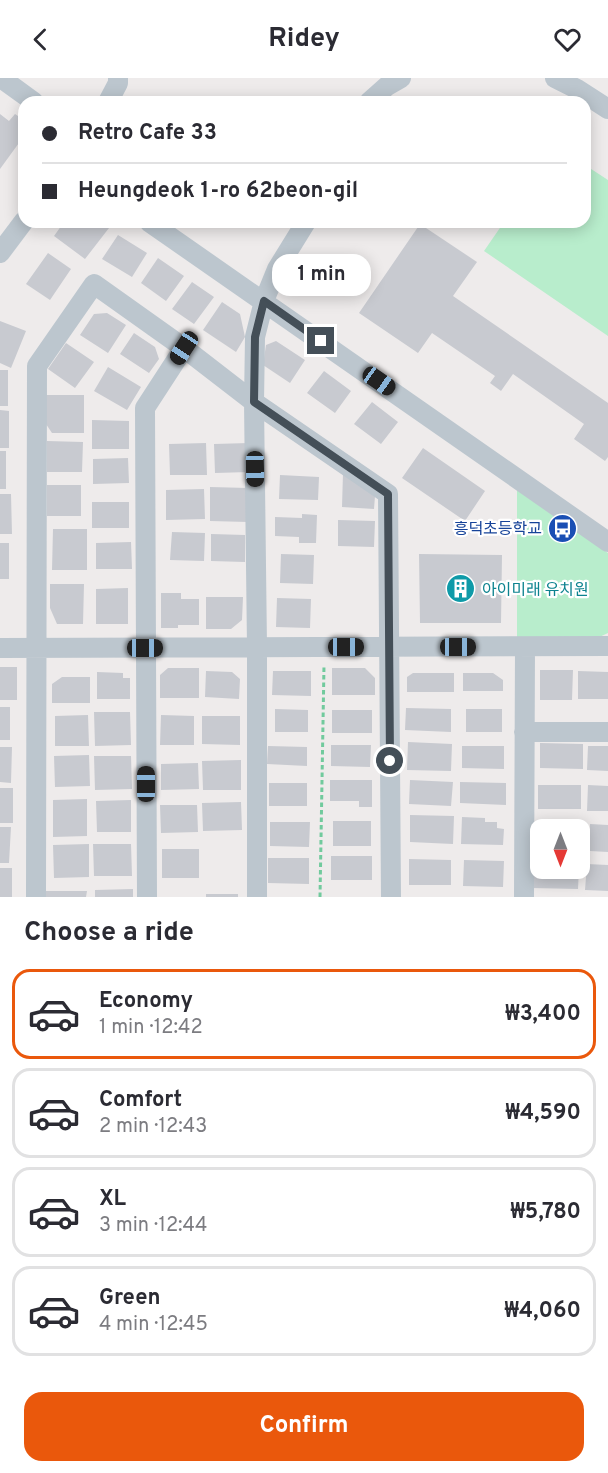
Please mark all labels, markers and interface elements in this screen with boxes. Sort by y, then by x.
text: Ridey [268,22,340,56]
icon: back [24,23,57,56]
icon: heart [551,23,584,56]
text: Retro Cafe 33 [78,120,217,147]
text: Heungdeok 1-ro 62beon-gil [78,178,358,205]
callout: 1 min [272,254,370,296]
text: 1 min [297,262,346,288]
route end [307,327,334,354]
car [167,328,201,368]
car [359,363,399,399]
car [246,451,264,487]
bus stop icon: 흥덕초등학교 [547,512,579,544]
place label: 흥덕초등학교 [454,520,542,540]
building icon: 아이미래 유치원 [445,573,477,605]
place label: 아이미래 유치원 [482,581,589,601]
car [328,638,364,656]
car [440,638,476,656]
car [127,639,163,657]
route start [376,747,403,774]
car [137,766,155,802]
north arrow [530,819,590,879]
map controls [530,819,590,879]
text: Choose a ride [24,916,194,950]
icon: car [27,987,81,1041]
text: Economy [99,988,193,1015]
text: ₩3,400 [505,1001,581,1028]
text: 1 min · 12:42 [99,1015,203,1041]
icon: car [27,1086,81,1140]
text: Comfort [99,1087,182,1114]
text: ₩4,590 [505,1100,581,1127]
text: 2 min · 12:43 [99,1114,207,1140]
icon: car [27,1185,81,1239]
text: XL [99,1186,126,1213]
text: ₩5,780 [510,1199,581,1226]
text: 3 min · 12:44 [99,1213,207,1239]
icon: car [27,1284,81,1338]
text: Green [99,1285,161,1312]
text: ₩4,060 [505,1298,581,1325]
text: 4 min · 12:45 [99,1312,208,1338]
button: Confirm [24,1392,584,1461]

